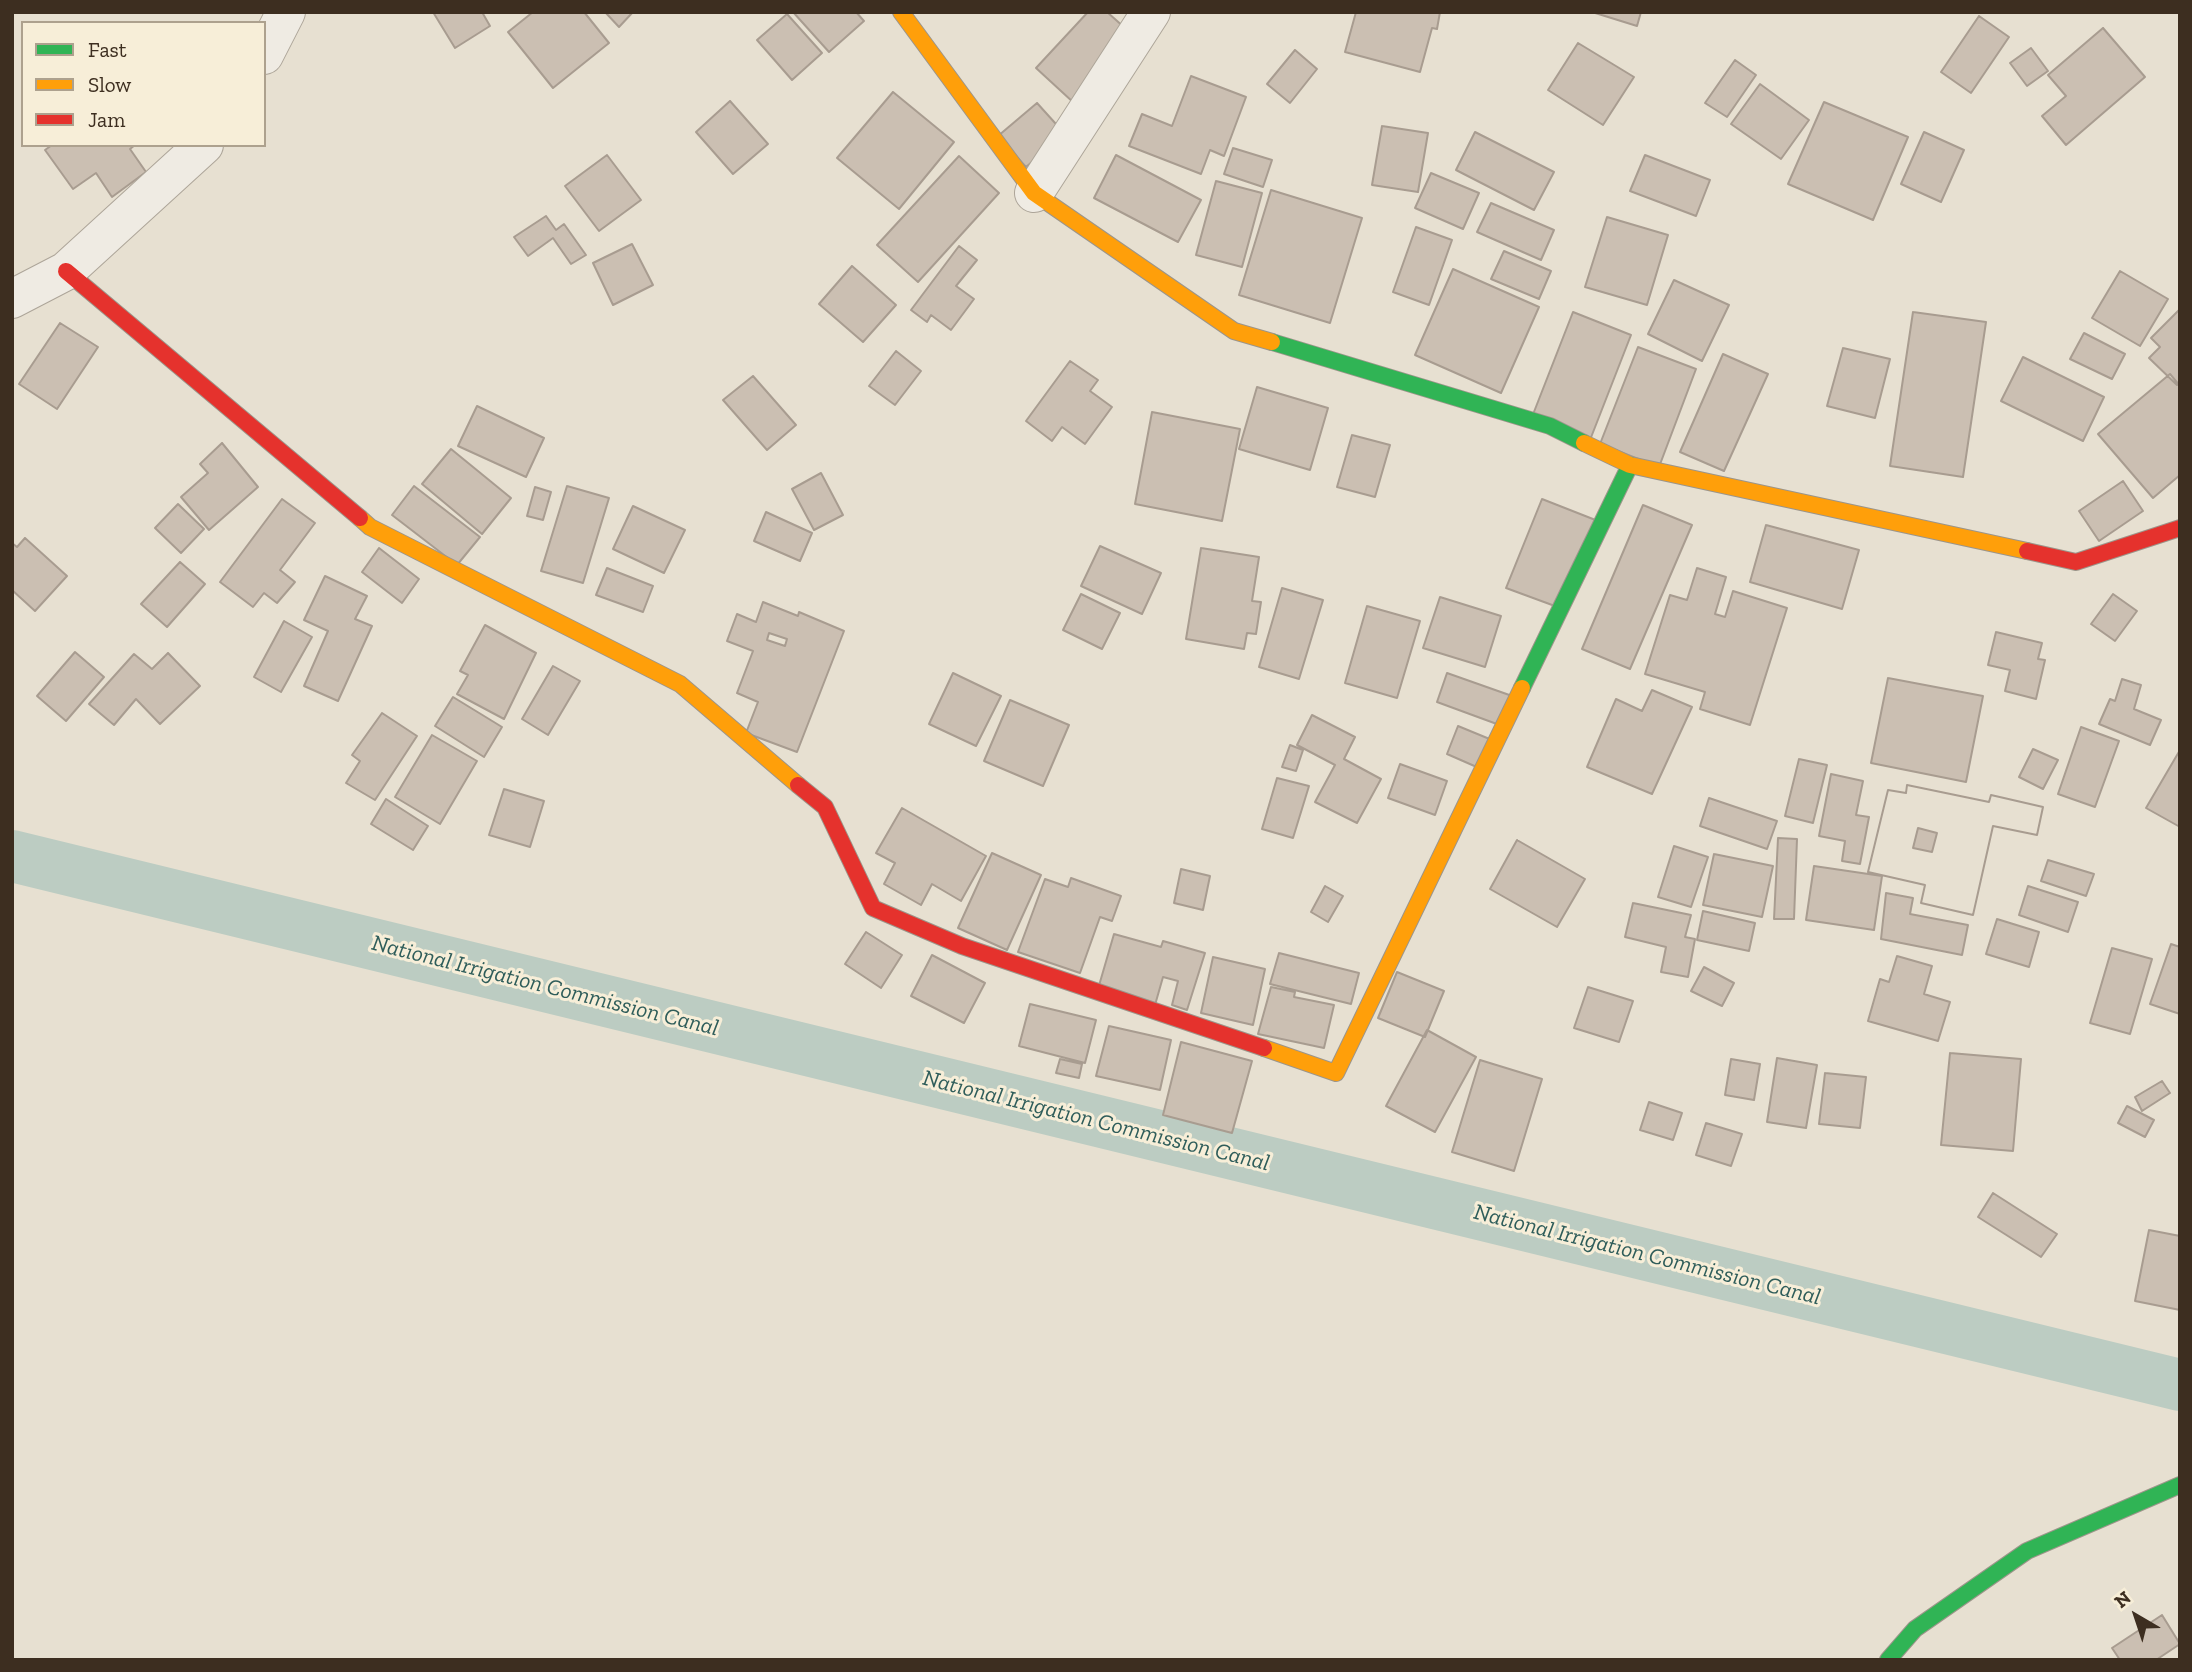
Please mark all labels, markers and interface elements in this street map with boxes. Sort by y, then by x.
legend [21,21,266,147]
text: Fast [88,37,127,62]
text: Slow [88,72,131,97]
text: Jam [88,107,125,132]
water label: National Irrigation Commission Canal [369,930,721,1042]
water label: National Irrigation Commission Canal [920,1065,1272,1177]
water label: National Irrigation Commission Canal [1471,1199,1823,1311]
north arrow [2101,1581,2171,1651]
text: N [2110,1586,2135,1613]

